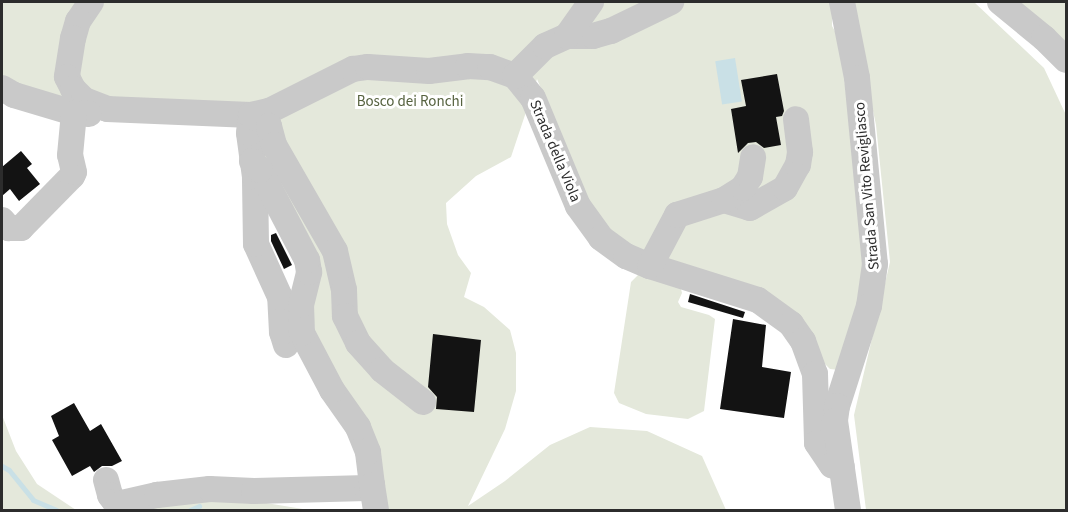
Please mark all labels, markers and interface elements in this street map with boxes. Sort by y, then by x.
park label: Bosco dei Ronchi [357,93,463,111]
street label: Strada della Viola [525,97,585,205]
street label: Strada San Vito Revigliasco [851,101,883,271]

